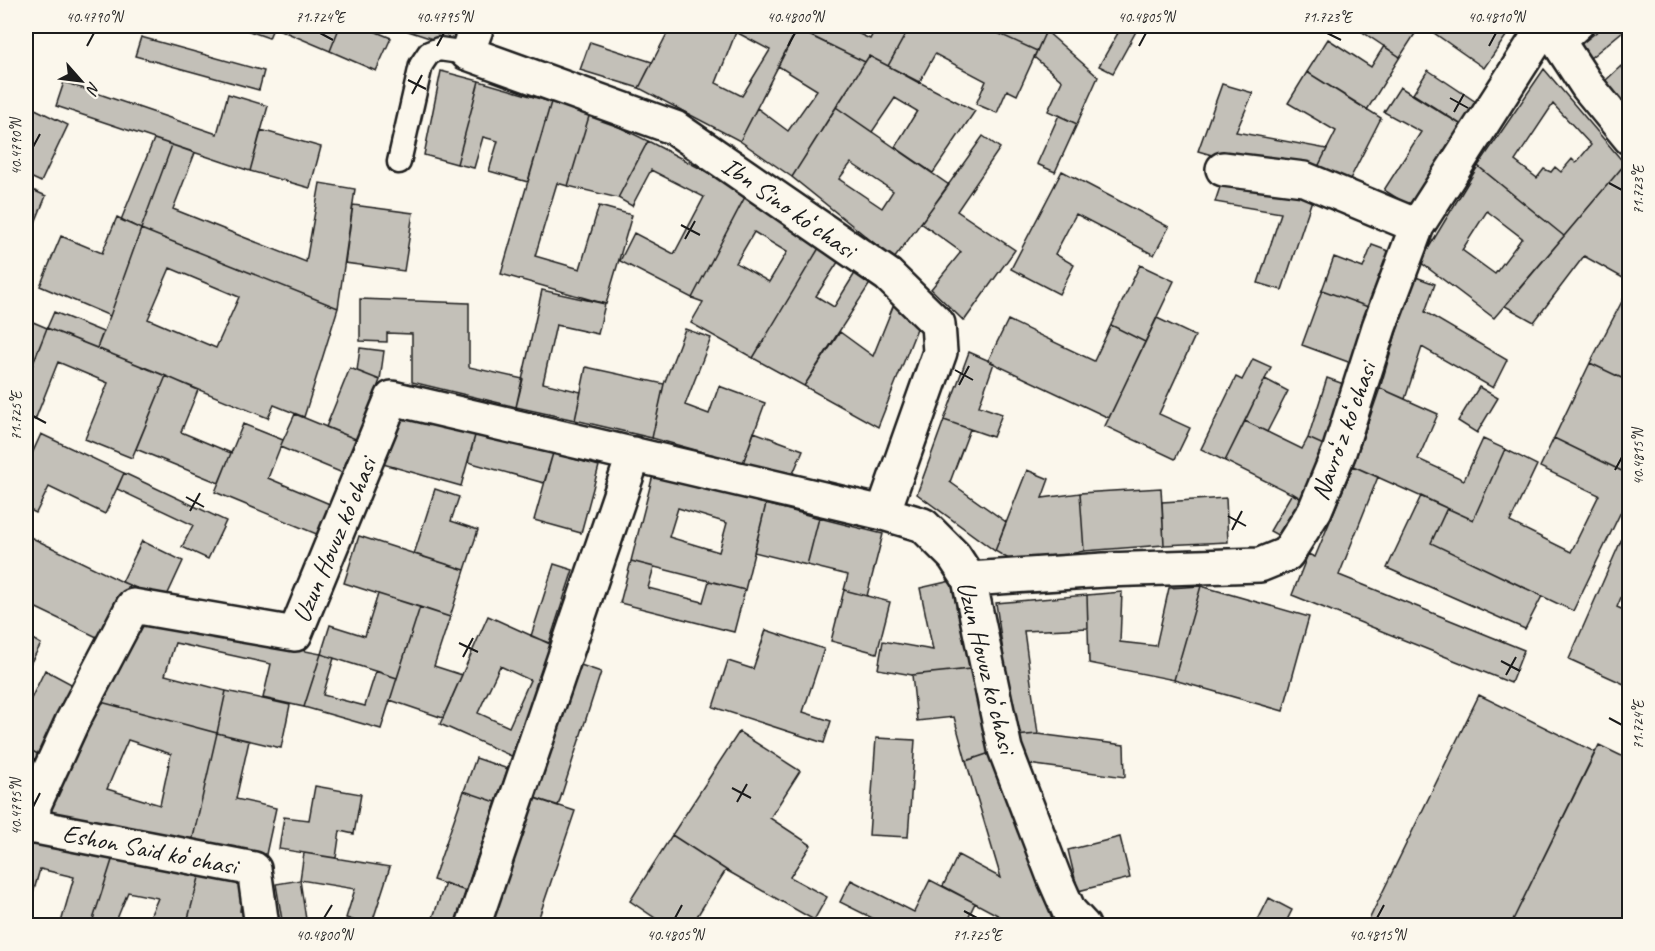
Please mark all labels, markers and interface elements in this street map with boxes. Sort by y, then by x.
text: 40.4790°N [66,8,125,27]
text: 71.724°E [296,8,347,27]
text: 40.4795°N [416,8,475,27]
text: 40.4800°N [767,8,826,27]
text: 40.4805°N [1118,8,1177,27]
text: 71.723°E [1303,8,1354,27]
text: 40.4810°N [1468,8,1527,27]
north arrow [51,51,111,111]
text: N [81,79,105,99]
text: 40.4790°N [7,116,26,175]
street label: Ibn Sino koʻchasi [715,149,865,267]
text: 71.723°E [1629,163,1648,214]
street label: Navroʻz koʻchasi [1303,355,1385,505]
text: 71.725°E [7,389,26,440]
text: 40.4815°N [1629,426,1648,485]
street label: Uzun Hovuz koʻchasi [285,450,385,628]
street label: Uzun Hovuz koʻchasi [949,578,1025,760]
text: 71.724°E [1629,698,1648,749]
text: 40.4795°N [7,776,26,835]
street label: Eshon Said koʻchasi [60,816,243,883]
text: 40.4800°N [296,926,355,945]
text: 40.4805°N [647,926,706,945]
text: 71.725°E [953,926,1004,945]
text: 40.4815°N [1349,926,1408,945]

